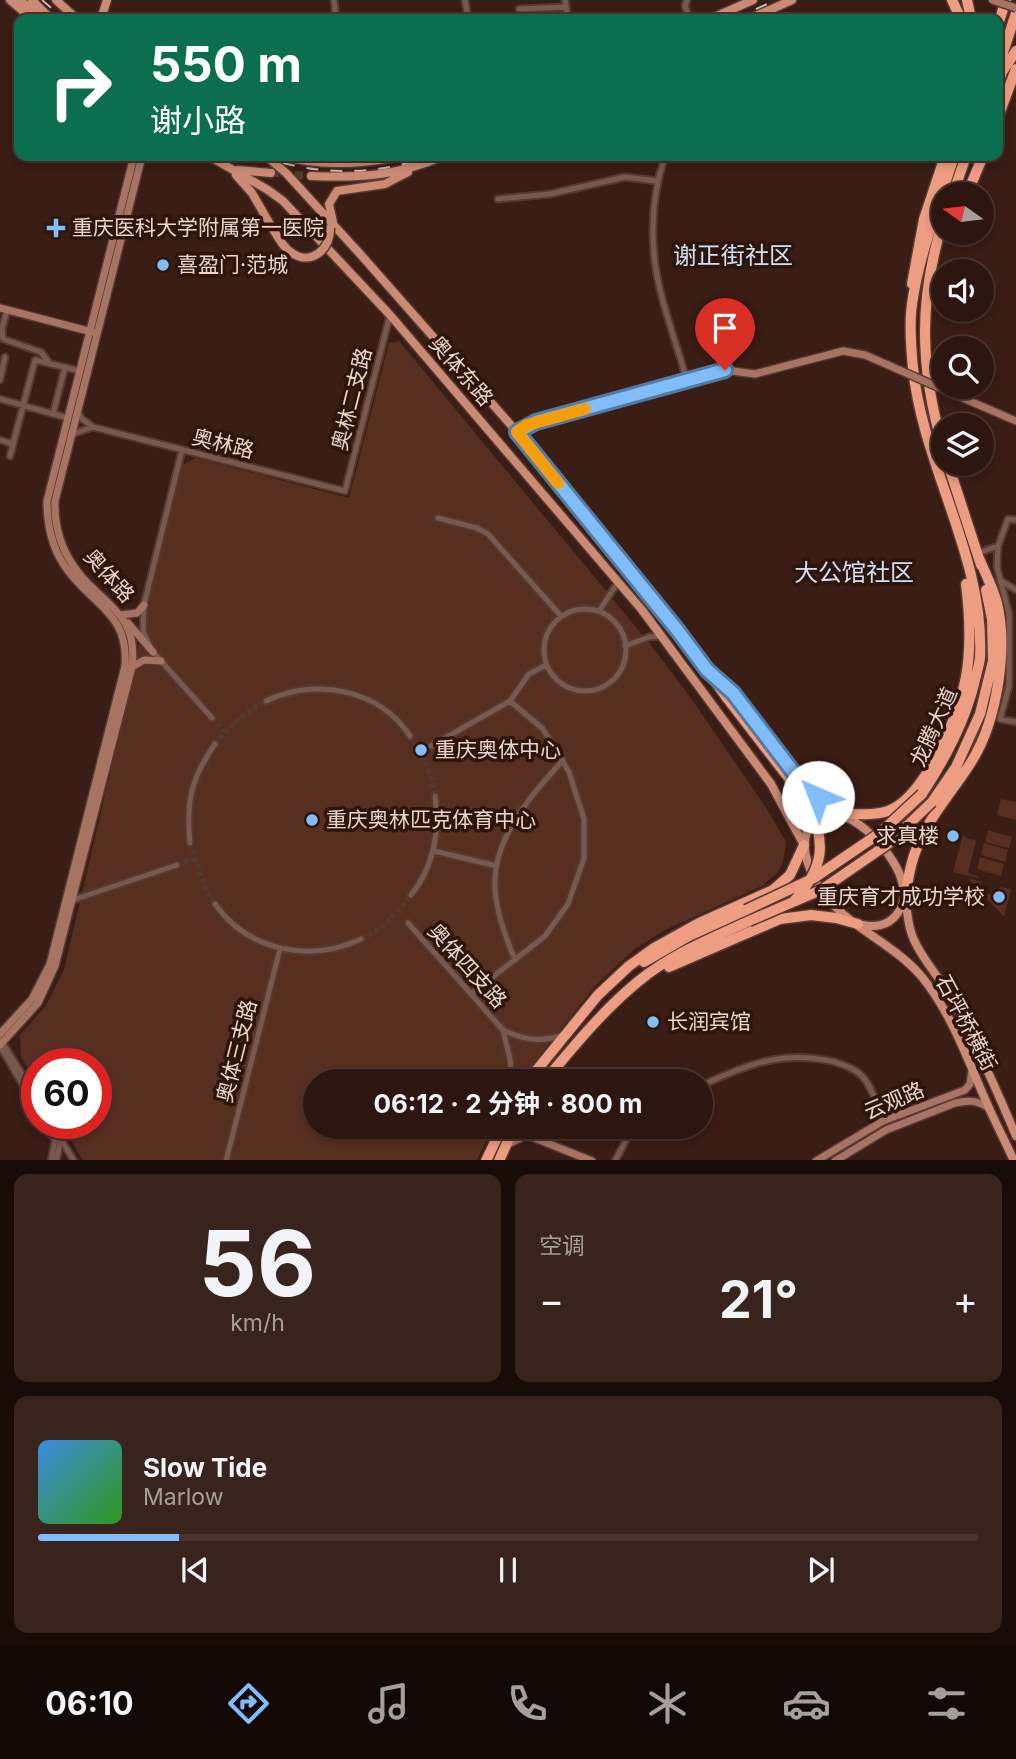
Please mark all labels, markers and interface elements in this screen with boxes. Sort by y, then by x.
text: 550 m [150,35,302,94]
icon: right [35,42,126,133]
text: 谢小路 [150,101,246,140]
north arrow [931,182,994,245]
map controls [931,182,994,476]
place label: 重庆医科大学附属第一医院 [72,215,324,240]
marker: 重庆医科大学附属第一医院 [46,218,66,238]
district label: 谢正街社区 [673,241,793,270]
place label: 喜盈门·范城 [177,252,288,277]
marker: 喜盈门·范城 [155,257,171,273]
button: sound [931,259,994,322]
pin [695,298,755,370]
icon: arrive [706,309,744,347]
street label: 奥体东路 [424,331,498,411]
button: search [931,336,994,399]
street label: 奥林二支路 [327,345,376,453]
button: layers [931,413,994,476]
street label: 奥林路 [190,424,257,463]
street label: 奥体路 [79,544,140,607]
district label: 大公馆社区 [794,558,914,587]
street label: 龙腾大道 [905,683,962,770]
place label: 重庆奥体中心 [435,737,561,762]
marker: 重庆奥体中心 [413,742,429,758]
position arrow [781,760,855,834]
place label: 重庆奥林匹克体育中心 [326,807,536,832]
marker: 重庆奥林匹克体育中心 [304,812,320,828]
place label: 求真楼 [876,823,939,848]
marker: 求真楼 [945,828,961,844]
place label: 重庆育才成功学校 [817,884,985,909]
marker: 重庆育才成功学校 [991,889,1007,905]
street label: 奥体四支路 [423,918,512,1013]
street label: 石坪桥横街 [931,971,1002,1075]
street label: 奥体三支路 [212,997,261,1105]
place label: 长润宾馆 [667,1009,751,1034]
marker: 长润宾馆 [645,1014,661,1030]
speed limit sign: 60 [21,1048,112,1139]
street label: 云观路 [860,1077,928,1124]
text: 06:12 · 2 分钟 · 800 m [373,1088,643,1119]
text: 56 [199,1208,316,1318]
text: 空调 [539,1232,585,1260]
text: 21° [719,1268,798,1331]
text: − [539,1277,564,1323]
text: + [953,1277,978,1323]
text: km/h [230,1309,285,1337]
text: Slow Tide [143,1452,267,1483]
text: Marlow [143,1483,223,1511]
icon: previous [176,1551,214,1589]
icon: pause [489,1551,527,1589]
icon: next [802,1551,840,1589]
icon: directions [224,1679,273,1728]
icon: music [364,1679,413,1728]
icon: phone [503,1679,552,1728]
icon: climate [643,1679,692,1728]
icon: car [782,1679,831,1728]
icon: filters [922,1679,971,1728]
text: 06:10 [45,1684,134,1723]

